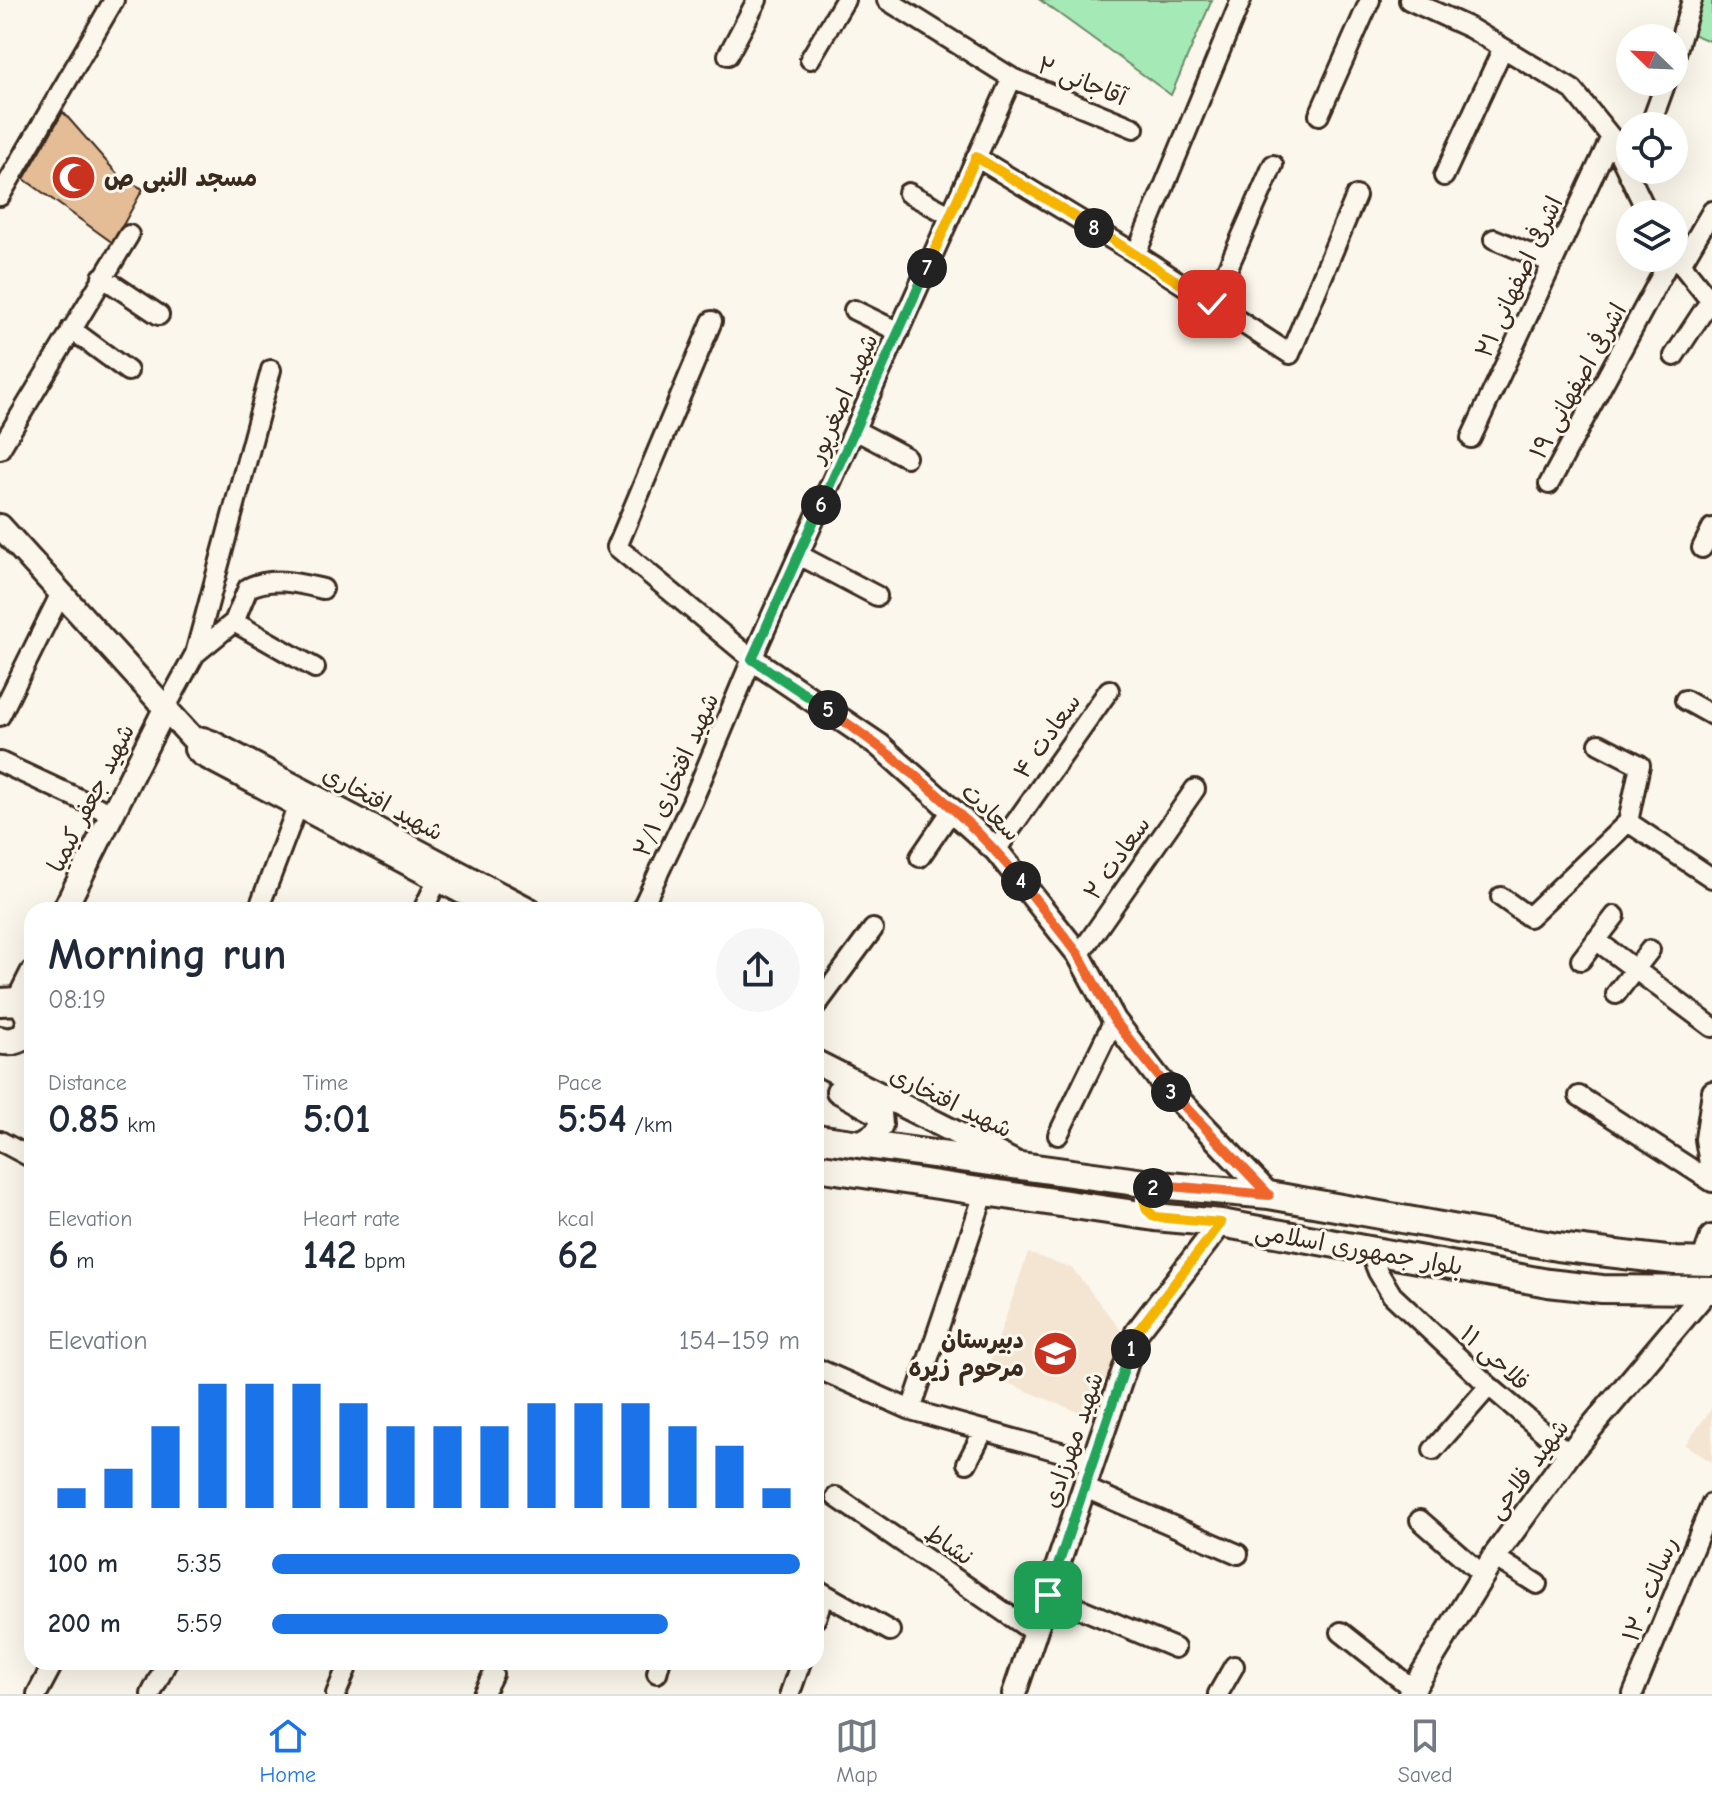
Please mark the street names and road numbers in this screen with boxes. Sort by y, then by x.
street label: آقاجانی ۲ [1033,51,1132,113]
street label: اشرفی اصفهانی ۲۱ [1468,192,1570,362]
street label: اشرفی اصفهانی ۱۹ [1523,298,1633,464]
street label: شهید اصغرپور [801,329,885,469]
street label: سعادت ۴ [1008,688,1086,784]
street label: شهید افتخاری ۲/۱ [627,689,725,861]
street label: شهید جعفر کیمیا [42,719,140,877]
street label: شهید افتخاری [318,760,448,846]
street label: سعادت [956,777,1026,847]
street label: سعادت ۲ [1078,811,1156,905]
street label: شهید افتخاری [885,1060,1017,1144]
street label: بلوار جمهوری اسلامی [1253,1217,1465,1283]
street label: فلاحی ۱۱ [1454,1320,1535,1397]
street label: شهید مهرزادی [1037,1369,1109,1511]
street label: شهید فلاحی [1481,1414,1575,1525]
street label: نشاط [919,1519,979,1571]
street label: رسالت ـ ۱۲ [1616,1532,1684,1646]

